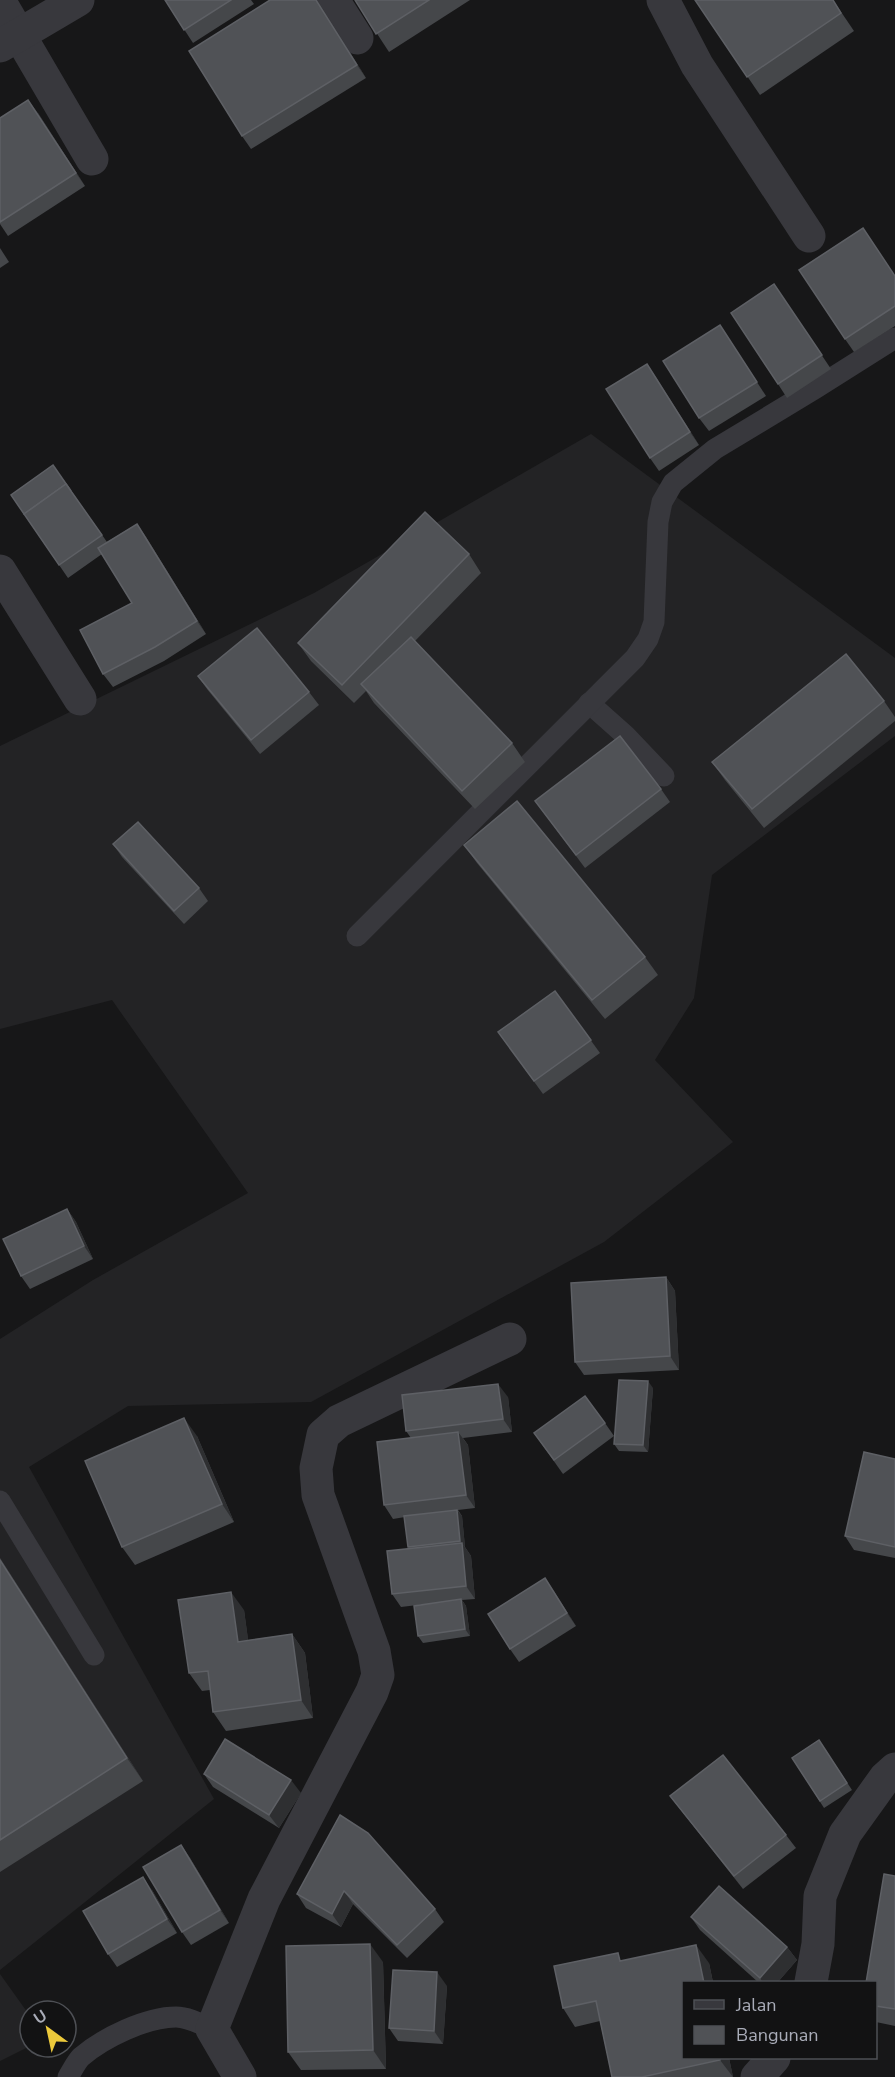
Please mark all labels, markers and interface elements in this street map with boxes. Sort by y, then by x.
legend [682,1981,877,2059]
text: Jalan [735,1993,776,2017]
north arrow [18,1999,78,2059]
text: U [29,2005,51,2030]
text: Bangunan [736,2023,819,2047]

